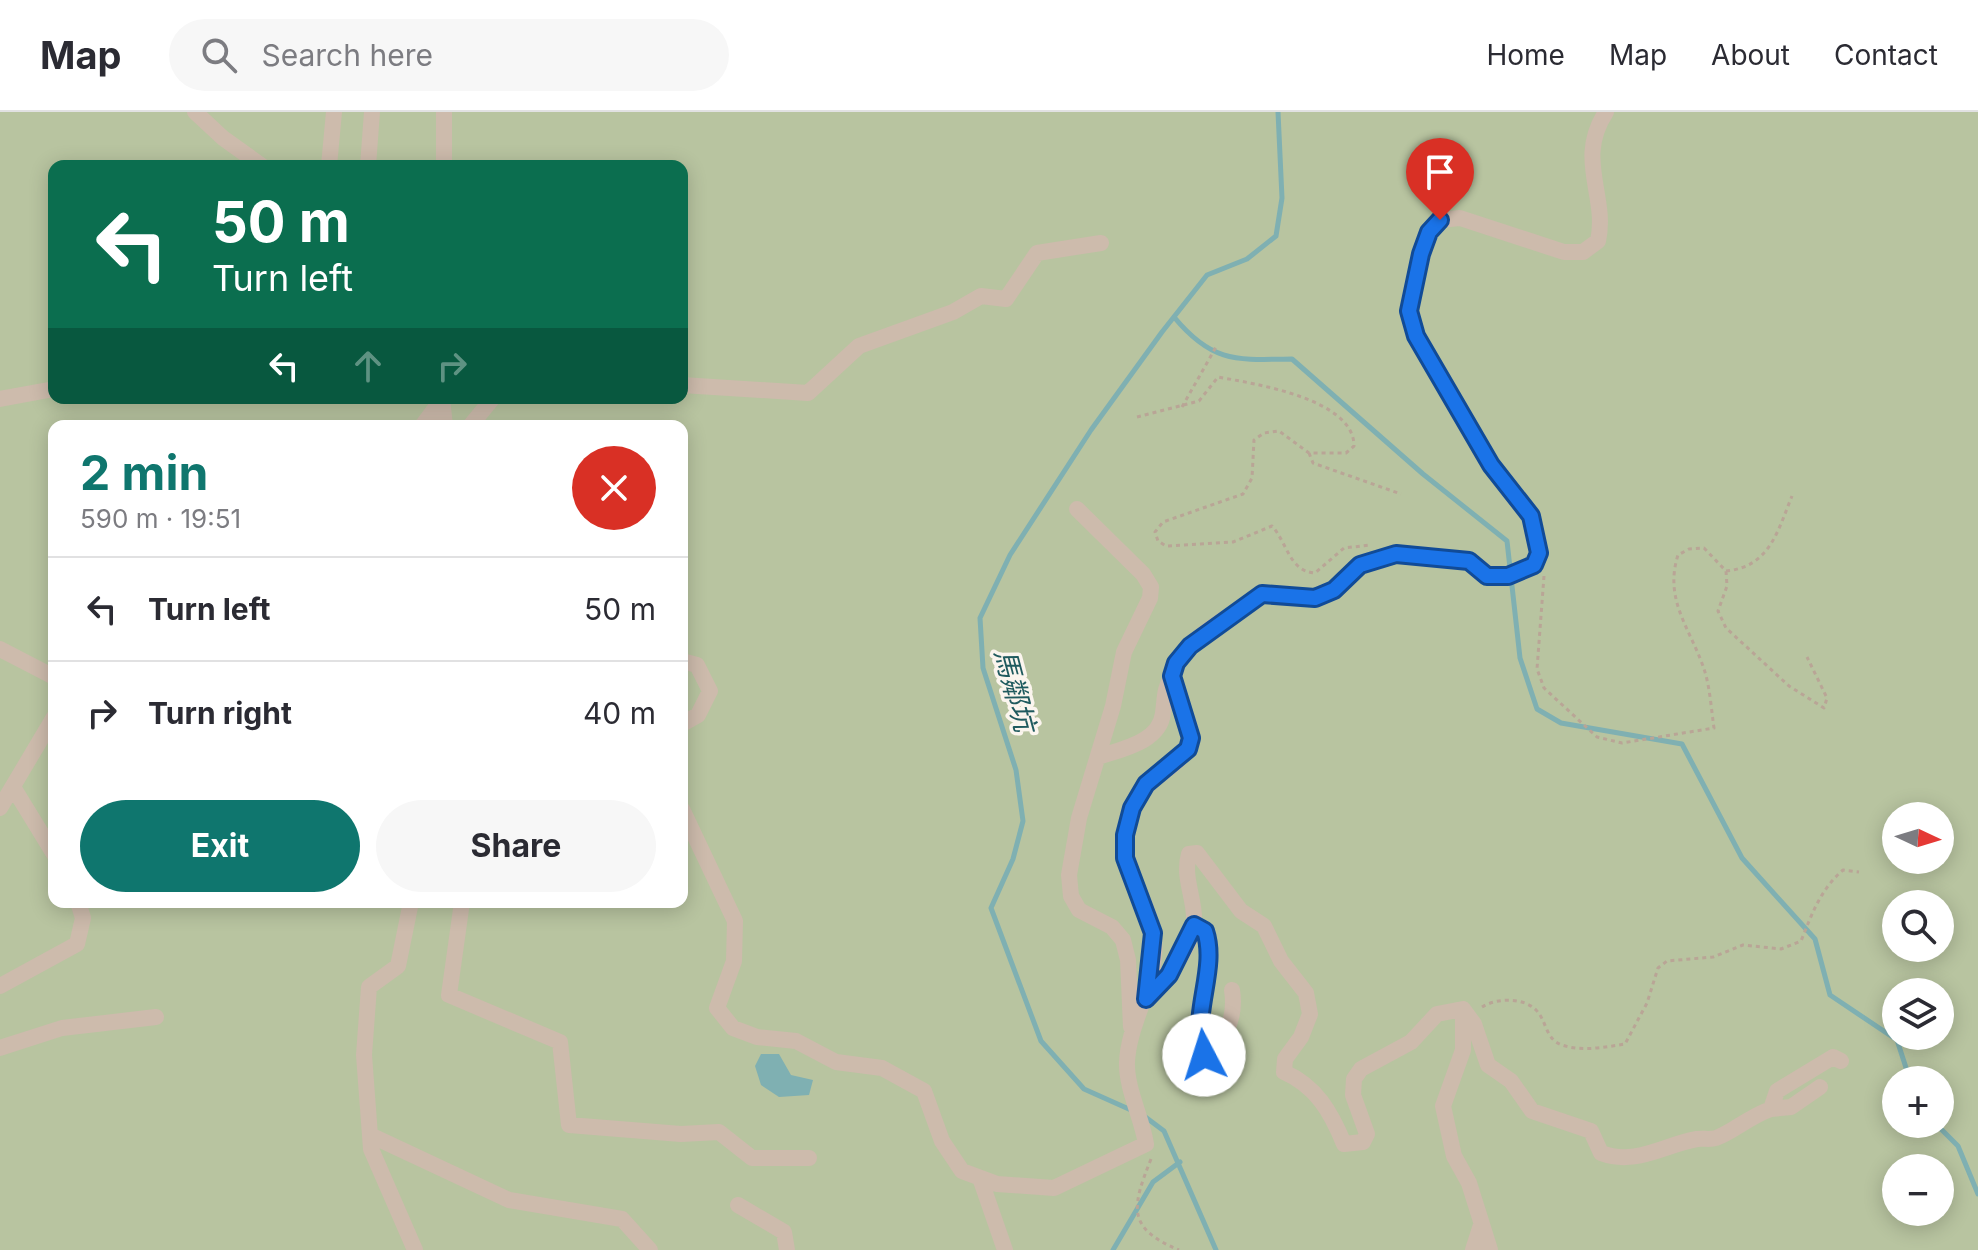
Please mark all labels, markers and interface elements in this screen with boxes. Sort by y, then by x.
search box [169,19,729,91]
text: Map [40,32,121,78]
icon: search [197,33,241,77]
text: Search here [261,37,433,73]
text: Home [1486,38,1565,72]
text: Map [1609,38,1667,72]
text: About [1711,38,1790,72]
text: Contact [1834,38,1938,72]
pin [1406,138,1474,220]
icon: arrive [1418,150,1462,194]
text: 50 m [212,188,350,256]
icon: left [80,192,184,296]
text: Turn left [212,256,353,300]
icon: left [262,344,306,388]
icon: ahead [346,344,390,388]
icon: right [430,344,474,388]
text: 2 min [80,443,208,502]
button: close [572,446,656,530]
text: 590 m · 19:51 [80,503,241,534]
icon: left [80,587,124,631]
text: Turn left [148,591,270,627]
text: 50 m [584,591,656,627]
water label: 馬鄰坑 [988,645,1043,739]
icon: right [80,691,124,735]
text: Turn right [148,695,292,731]
text: 40 m [583,695,656,731]
button: Exit [80,800,360,892]
button: Share [376,800,656,892]
north arrow [1882,802,1954,874]
map controls [1882,802,1954,1226]
button: search [1882,890,1954,962]
button: layers [1882,978,1954,1050]
position arrow [1162,1013,1246,1097]
button: + [1882,1066,1954,1138]
button: − [1882,1154,1954,1226]

